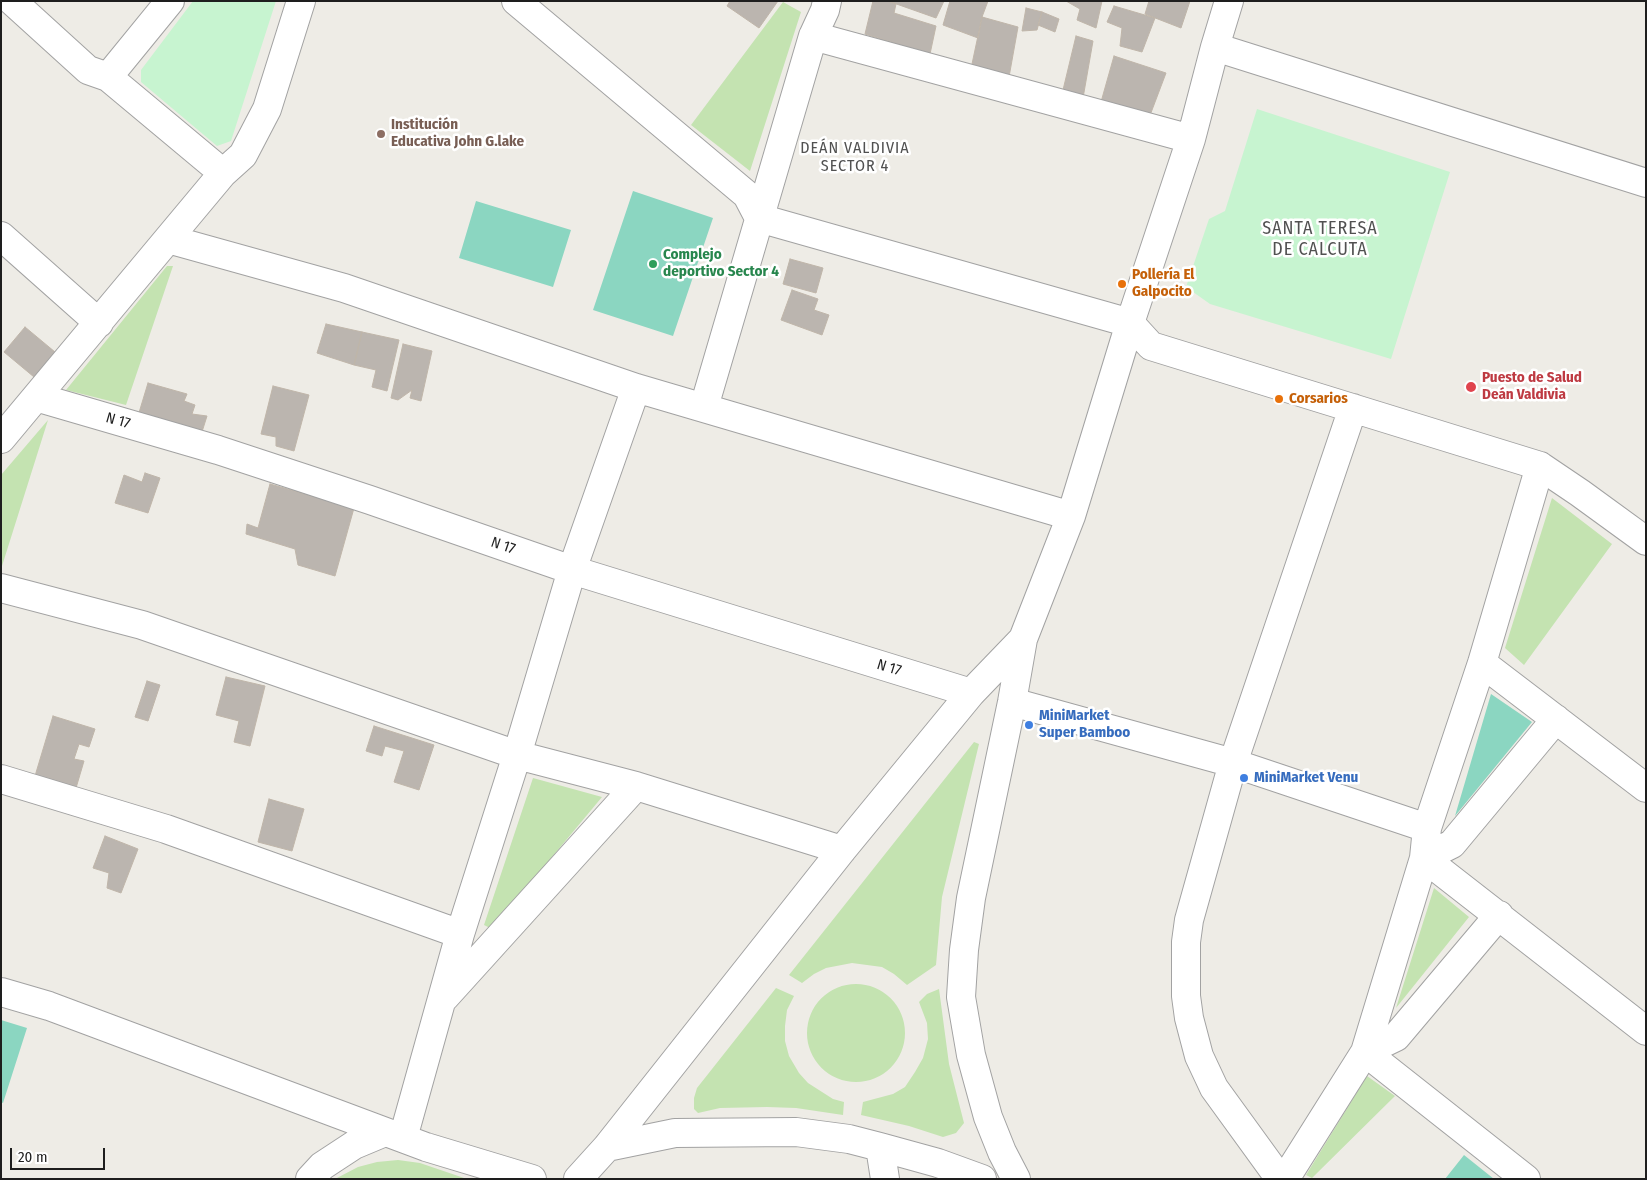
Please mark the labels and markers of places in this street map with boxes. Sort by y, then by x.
place label: Institución Educativa John G.lake [391,116,524,151]
marker: Institución Educativa John G.lake [375,128,387,140]
place label: Complejo deportivo Sector 4 [663,246,779,281]
marker: Complejo deportivo Sector 4 [647,258,659,270]
place label: Pollería El Galpocito [1132,266,1194,301]
marker: Pollería El Galpocito [1116,278,1128,290]
place label: Puesto de Salud Deán Valdivia [1482,369,1582,404]
marker: Puesto de Salud Deán Valdivia [1464,380,1478,394]
place label: Corsarios [1289,390,1348,408]
marker: Corsarios [1273,393,1285,405]
place label: MiniMarket Super Bamboo [1039,707,1130,742]
marker: MiniMarket Super Bamboo [1023,719,1035,731]
place label: MiniMarket Venu [1254,769,1358,787]
marker: MiniMarket Venu [1238,772,1250,784]

